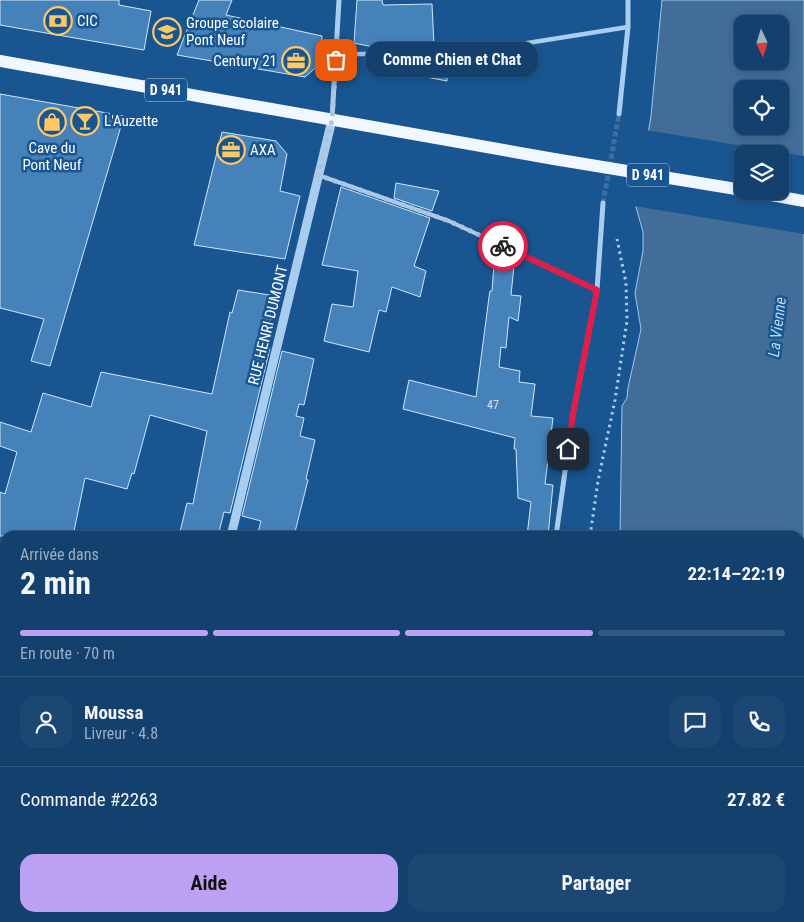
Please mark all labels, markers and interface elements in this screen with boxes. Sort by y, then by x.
bank icon: CIC [43,6,73,36]
place label: CIC [77,12,98,30]
place label: Groupe scolaire Pont Neuf [186,14,279,49]
north arrow [734,15,789,70]
map controls [734,15,789,200]
school or university icon: Groupe scolaire Pont Neuf [152,17,182,47]
pin [315,39,357,81]
callout: Comme Chien et Chat [366,42,538,78]
office icon: Century 21 [281,46,311,76]
icon: bag [322,46,350,74]
text: Comme Chien et Chat [383,50,521,69]
place label: Century 21 [213,52,277,70]
road number: D 941 [145,78,187,102]
button: locate [734,80,789,135]
bar icon: L'Auzette [70,106,100,136]
shop icon: Cave du Pont Neuf [37,107,67,137]
place label: L'Auzette [104,112,158,130]
office icon: AXA [216,135,246,165]
place label: Cave du Pont Neuf [22,139,82,174]
place label: AXA [250,141,276,159]
button: layers [734,145,789,200]
road number: D 941 [627,164,669,186]
courier [478,221,528,271]
icon: bike [489,232,517,260]
street label: RUE HENRI DUMONT [244,263,292,387]
water label: La Vienne [764,296,790,358]
house number: 47 [487,398,499,412]
pin [547,428,589,470]
icon: home [554,435,582,463]
text: Arrivée dans [20,545,99,564]
text: 22:14–22:19 [687,562,785,585]
text: 2 min [20,564,91,602]
text: En route · 70 m [20,644,115,663]
button: person [20,696,72,748]
button: chat [669,696,721,748]
button: phone [733,696,785,748]
text: Moussa [84,701,143,724]
text: Livreur · 4.8 [84,724,158,743]
text: Commande #2263 [20,788,158,811]
text: 27.82 € [727,788,785,811]
button: Aide [20,854,398,912]
button: Partager [408,854,785,912]

